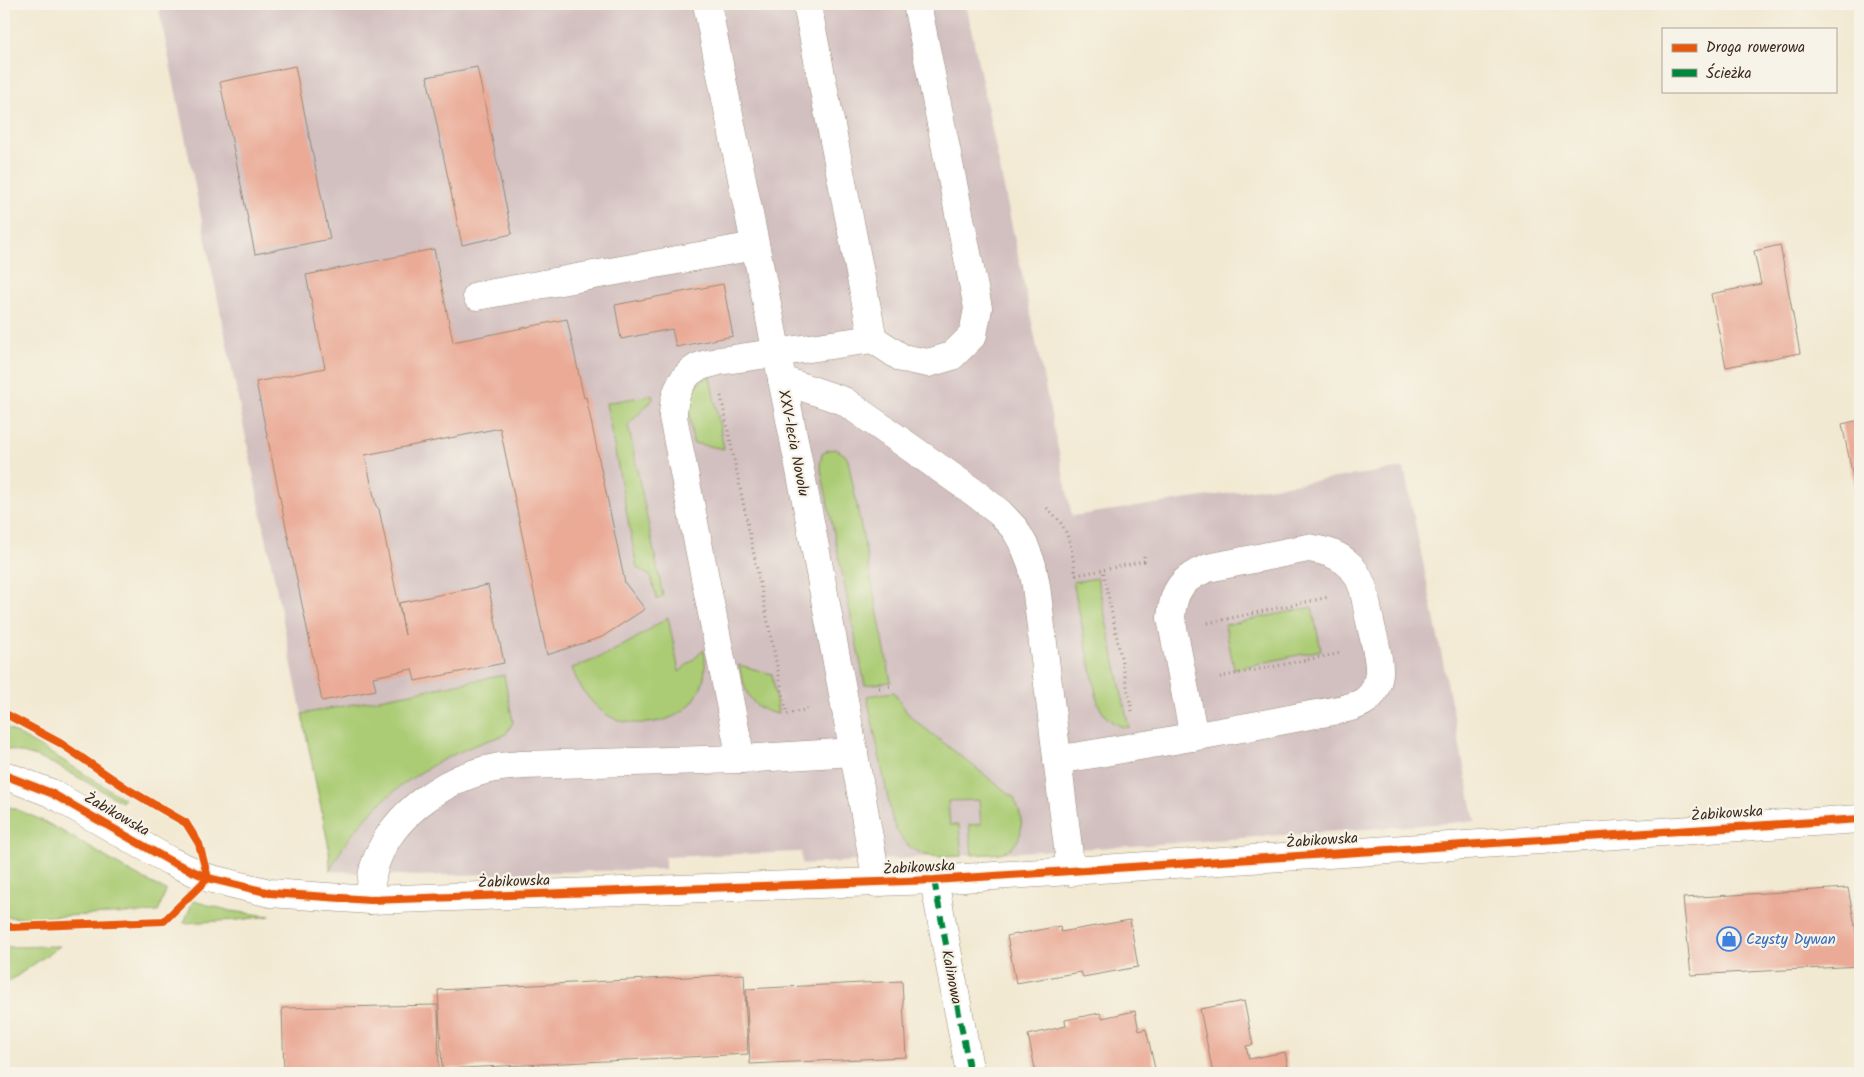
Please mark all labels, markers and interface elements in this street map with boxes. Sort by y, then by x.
legend [1662,28,1836,92]
text: Droga rowerowa [1706,36,1805,60]
text: Ścieżka [1706,62,1751,86]
street label: XXV-lecia Novolu [771,388,815,499]
street label: Żabikowska [79,786,154,843]
street label: Żabikowska [1690,800,1764,828]
street label: Żabikowska [1285,827,1359,855]
street label: Żabikowska [882,854,956,882]
street label: Żabikowska [478,869,551,895]
shop icon: Czysty Dywan [1716,926,1742,952]
place label: Czysty Dywan [1746,928,1836,952]
street label: Kalinowa [934,948,968,1007]

